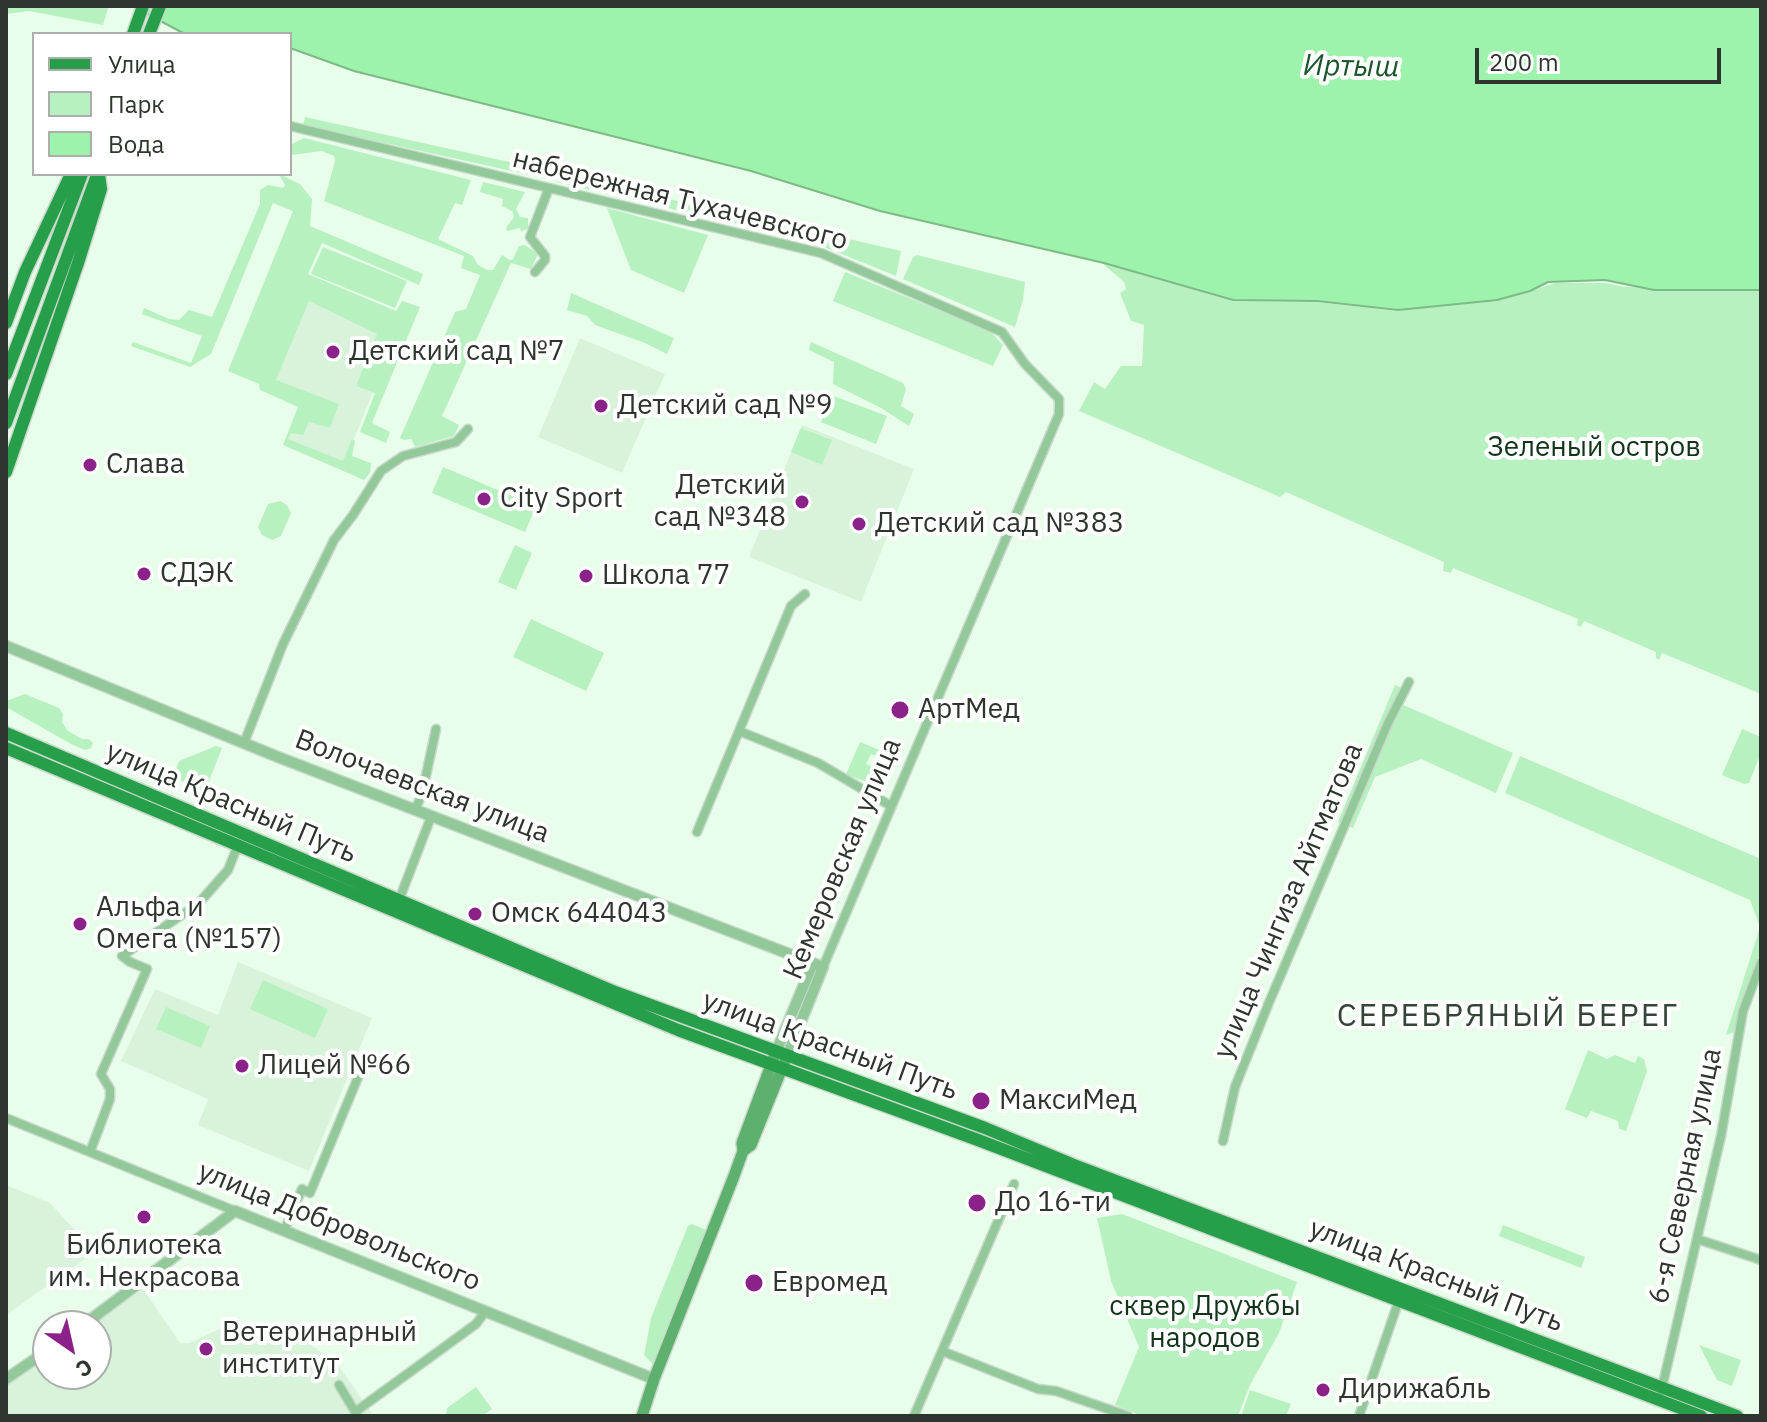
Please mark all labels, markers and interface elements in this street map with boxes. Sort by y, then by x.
legend [32,32,292,176]
scale bar [1479,32,1725,82]
text: 200 m [1489,46,1559,78]
text: Улица [108,48,176,80]
water label: Иртыш [1303,48,1399,86]
text: Парк [108,88,165,120]
text: Вода [108,128,164,160]
street label: набережная Тухачевского [509,142,851,258]
place label: Детский сад №7 [349,335,565,369]
marker: Детский сад №7 [324,343,342,361]
place label: Детский сад №9 [617,389,833,423]
marker: Детский сад №9 [592,397,610,415]
park label: Зеленый остров [1487,431,1701,465]
place label: Слава [106,448,185,482]
marker: Слава [81,456,99,474]
place label: Детский сад №348 [654,469,786,535]
place label: City Sport [500,482,623,516]
marker: City Sport [475,490,493,508]
marker: Детский сад №348 [793,493,811,511]
place label: Детский сад №383 [875,507,1124,541]
marker: Детский сад №383 [850,515,868,533]
place label: СДЭК [160,557,234,591]
place label: Школа 77 [602,559,730,593]
marker: СДЭК [135,565,153,583]
marker: Школа 77 [577,567,595,585]
place label: АртМед [918,693,1020,727]
marker: АртМед [889,699,911,721]
street label: Волочаевская улица [290,723,554,851]
street label: Кемеровская улица [777,733,909,985]
street label: улица Красный Путь [101,735,361,871]
street label: улица Чингиза Айтматова [1207,738,1371,1064]
place label: Альфа и Омега (№157) [96,891,282,957]
place label: Омск 644043 [491,897,667,931]
marker: Омск 644043 [466,905,484,923]
marker: Альфа и Омега (№157) [71,915,89,933]
street label: улица Красный Путь [698,984,962,1108]
district label: СЕРЕБРЯНЫЙ БЕРЕГ [1337,998,1679,1036]
street label: 6-я Северная улица [1643,1045,1729,1307]
place label: Лицей №66 [258,1049,411,1083]
marker: Лицей №66 [233,1057,251,1075]
place label: МаксиМед [999,1084,1137,1118]
marker: МаксиМед [970,1090,992,1112]
street label: улица Добровольского [193,1155,485,1299]
place label: До 16-ти [995,1186,1111,1220]
marker: До 16-ти [966,1192,988,1214]
marker: Библиотека им. Некрасова [135,1208,153,1226]
street label: улица Красный Путь [1304,1212,1568,1340]
place label: Библиотека им. Некрасова [48,1229,240,1295]
place label: Евромед [772,1266,887,1300]
marker: Евромед [743,1272,765,1294]
park label: сквер Дружбы народов [1109,1290,1301,1356]
north arrow [32,1310,112,1390]
place label: Ветеринарный институт [222,1316,417,1382]
marker: Ветеринарный институт [197,1340,215,1358]
text: С [71,1353,99,1385]
place label: Дирижабль [1339,1373,1491,1407]
marker: Дирижабль [1314,1381,1332,1399]

